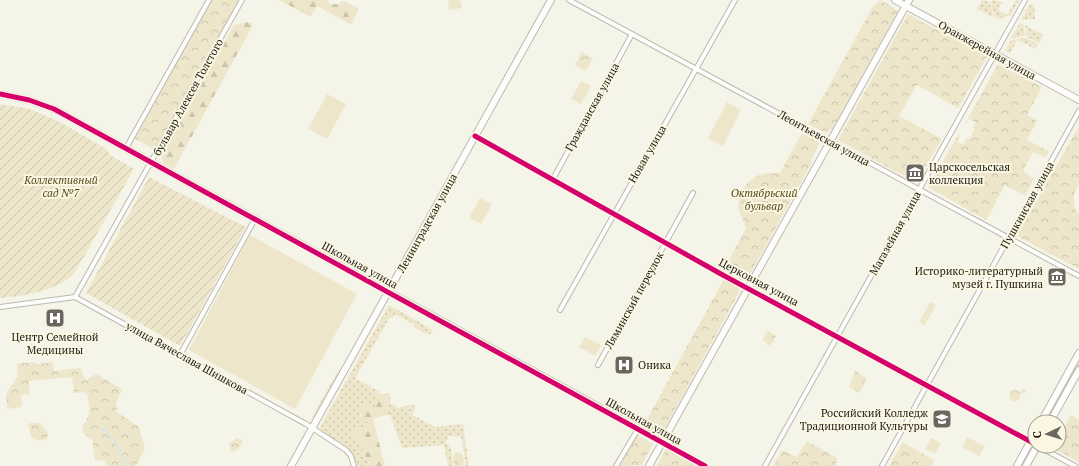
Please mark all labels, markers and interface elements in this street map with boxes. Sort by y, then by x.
street label: Оранжерейная улица [936,17,1039,83]
street label: бульвар Алексея Толстого [150,36,226,158]
street label: Гражданская улица [562,60,622,154]
street label: Леонтьевская улица [775,106,873,169]
street label: Новая улица [625,122,669,185]
street label: Пушкинская улица [997,159,1057,251]
place label: Царскосельская коллекция [929,160,1010,187]
museum icon: Царскосельская коллекция [904,162,926,184]
street label: Ленинградская улица [393,171,460,276]
park label: Коллективный сад №7 [23,173,98,200]
park label: Октябрьский бульвар [731,186,797,213]
street label: Магазейная улица [866,188,924,277]
street label: Школьная улица [320,238,401,292]
street label: Ляминский переулок [601,249,667,352]
street label: Церковная улица [717,255,802,309]
place label: Историко-литературный музей г. Пушкина [915,264,1043,291]
museum icon: Историко-литературный музей г. Пушкина [1046,266,1068,288]
hospital icon: Центр Семейной Медицины [44,307,66,329]
street label: улица Вячеслава Шишкова [123,318,251,398]
place label: Центр Семейной Медицины [12,330,99,357]
hospital icon: Оника [613,354,635,376]
place label: Оника [638,358,672,372]
street label: Школьная улица [604,394,685,448]
place label: Российский Колледж Традиционной Культуры [800,406,928,433]
school or university icon: Российский Колледж Традиционной Культуры [931,408,953,430]
north arrow [1027,414,1067,454]
text: С [1030,431,1044,439]

